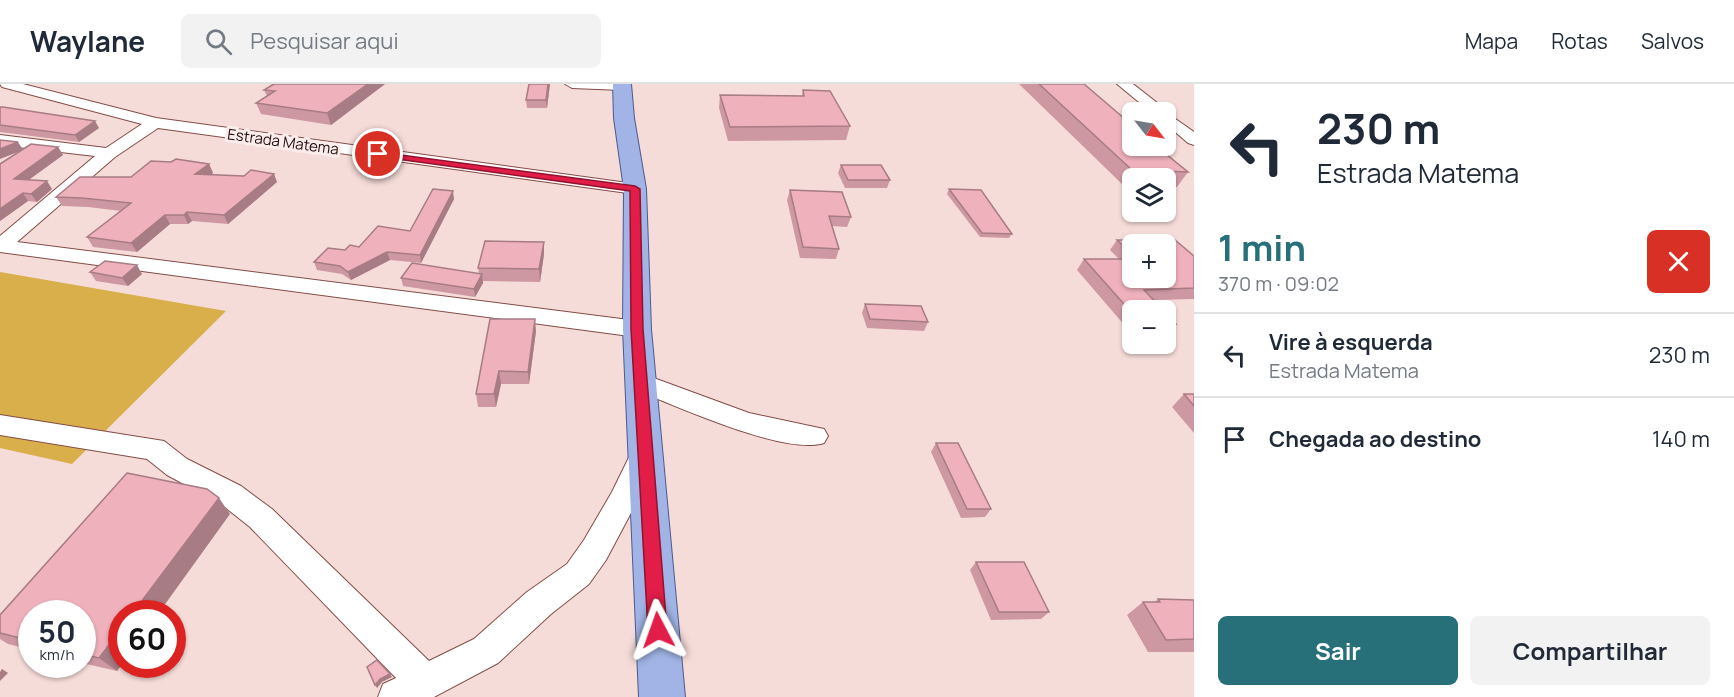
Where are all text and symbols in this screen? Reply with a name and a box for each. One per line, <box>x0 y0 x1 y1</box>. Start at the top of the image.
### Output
search box <box>181 14 601 68</box>
text: Waylane <box>30 22 145 60</box>
icon: search <box>202 25 235 58</box>
text: Pesquisar aqui <box>250 26 399 56</box>
text: Mapa <box>1465 27 1518 55</box>
text: Rotas <box>1551 27 1608 55</box>
text: Salvos <box>1641 27 1704 55</box>
text: 230 m <box>1317 99 1440 157</box>
north arrow <box>1122 102 1176 156</box>
map controls <box>1122 102 1176 354</box>
icon: left <box>1218 108 1296 186</box>
street label: Estrada Matema <box>226 123 340 160</box>
pin <box>352 128 403 179</box>
icon: arrive <box>361 137 394 170</box>
text: Estrada Matema <box>1317 154 1519 191</box>
button: layers <box>1122 168 1176 222</box>
text: 1 min <box>1218 223 1306 272</box>
button: close <box>1647 230 1710 293</box>
button: + <box>1122 234 1176 288</box>
text: 370 m · 09:02 <box>1218 270 1339 297</box>
button: − <box>1122 300 1176 354</box>
text: Vire à esquerda <box>1269 327 1433 357</box>
icon: left <box>1218 339 1251 372</box>
text: 230 m <box>1649 340 1710 370</box>
text: Estrada Matema <box>1269 357 1419 384</box>
icon: arrive <box>1218 423 1251 456</box>
text: Chegada ao destino <box>1269 424 1481 454</box>
text: 140 m <box>1652 424 1710 454</box>
position arrow <box>626 598 690 662</box>
speed limit sign: 60 <box>108 600 186 678</box>
text: 50 <box>38 611 76 652</box>
button: Sair <box>1218 616 1458 685</box>
button: Compartilhar <box>1470 616 1710 685</box>
text: km/h <box>40 644 74 665</box>

